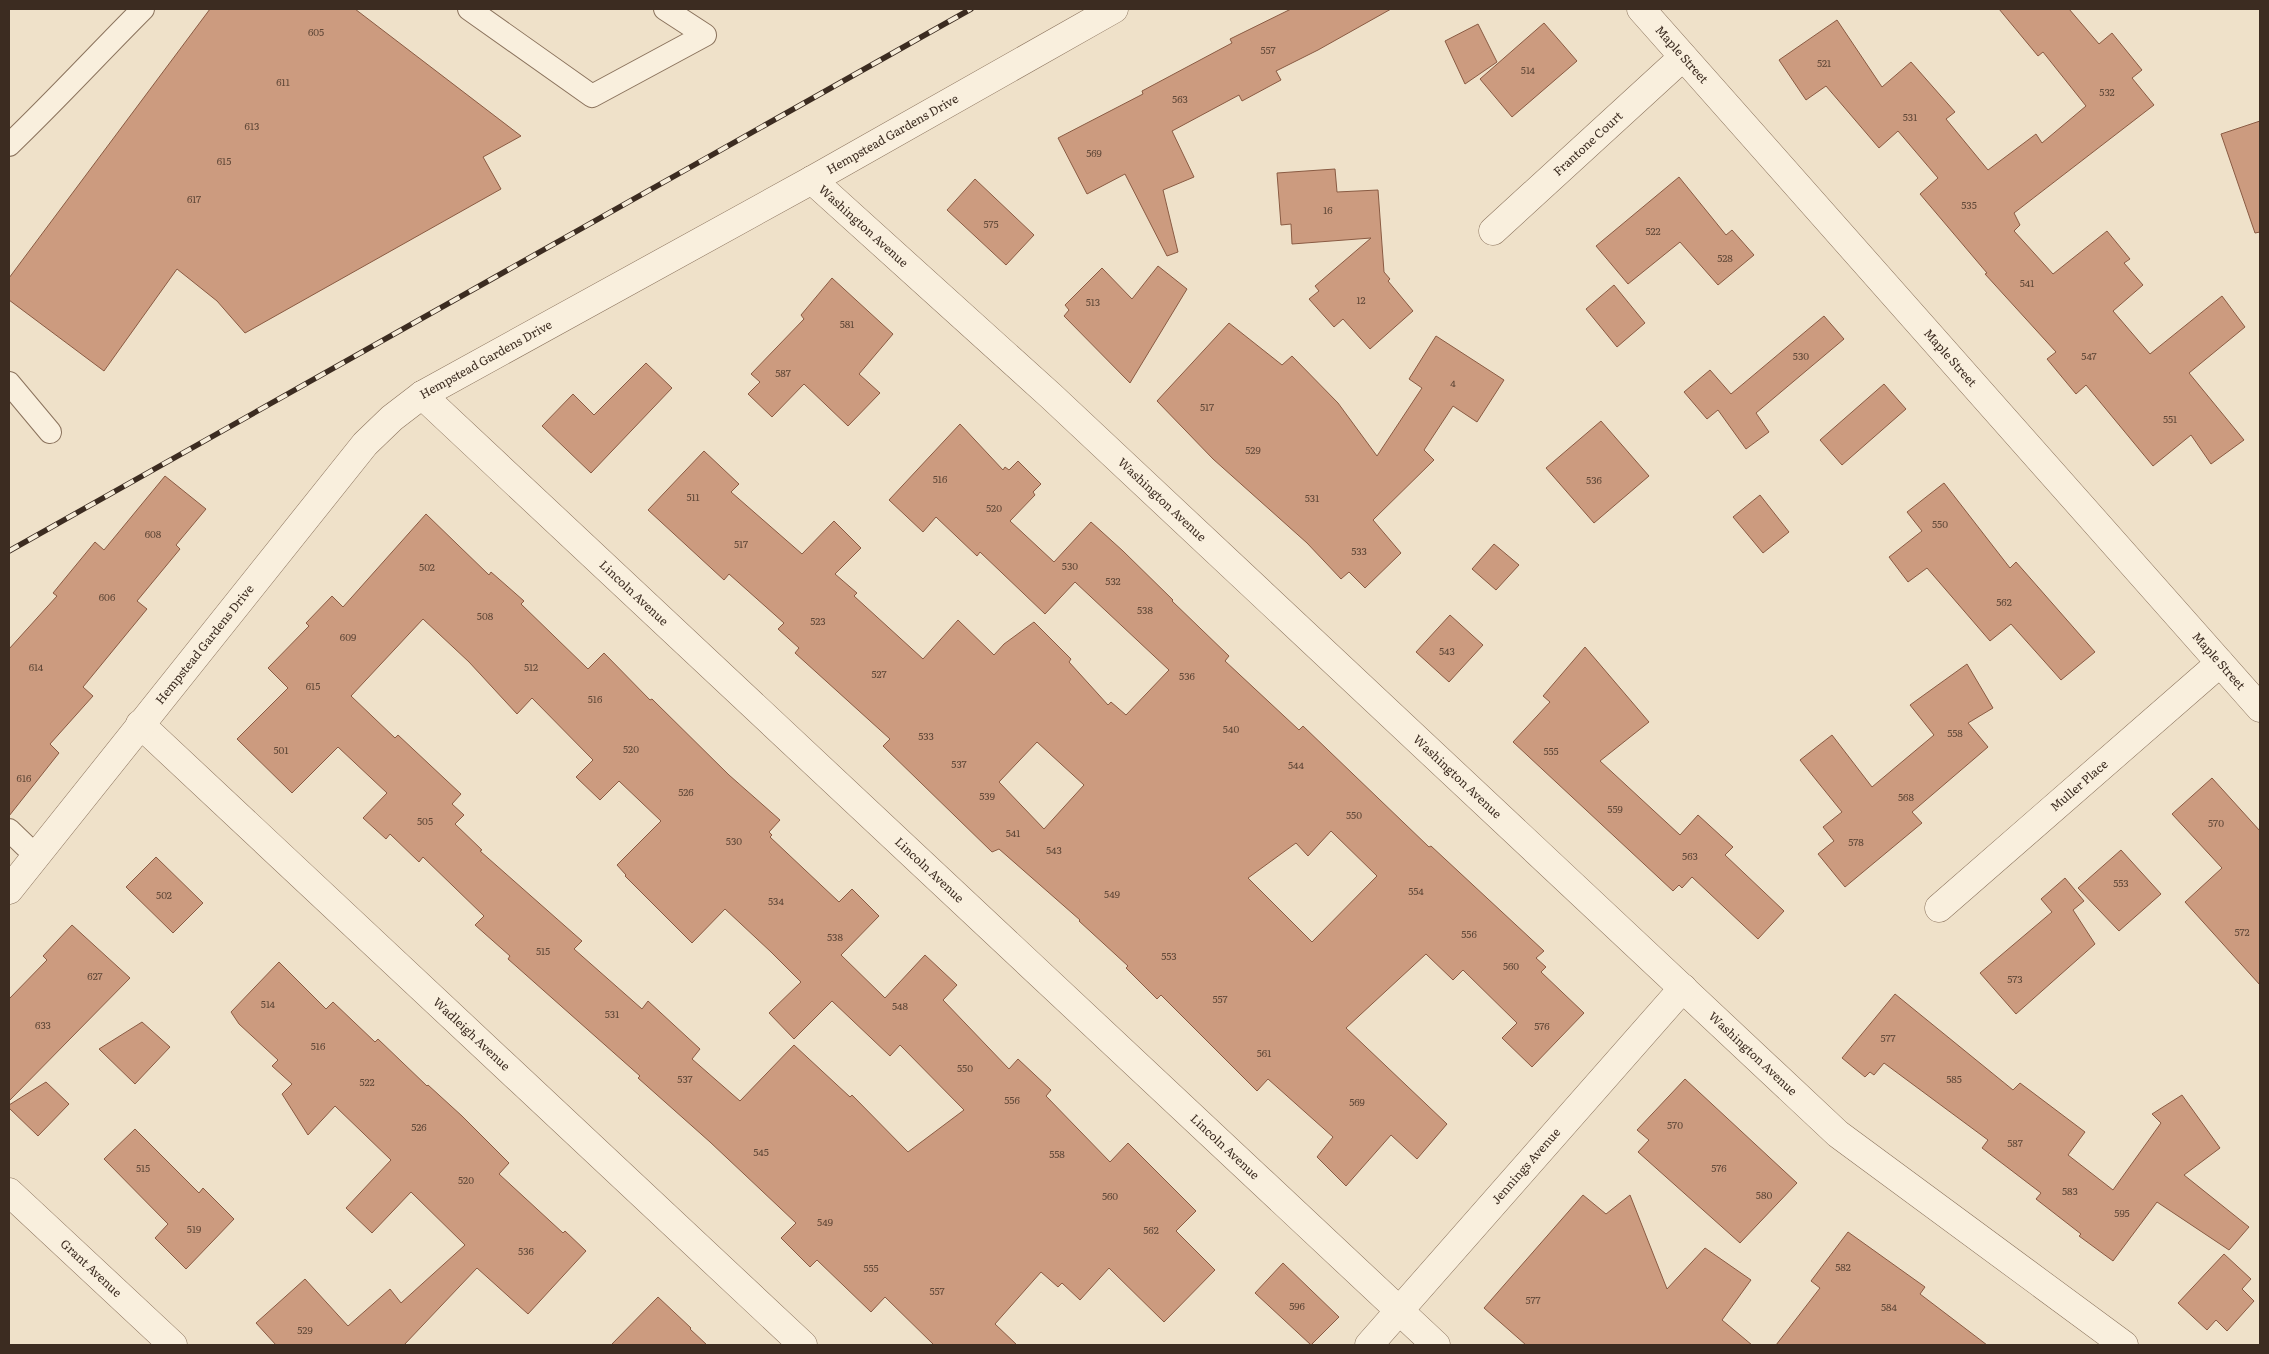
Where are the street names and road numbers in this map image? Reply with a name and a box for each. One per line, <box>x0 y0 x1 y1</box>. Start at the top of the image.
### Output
street label: Maple Street <box>1651 21 1713 87</box>
street label: Hempstead Gardens Drive <box>823 89 961 178</box>
street label: Frantone Court <box>1549 107 1626 180</box>
street label: Washington Avenue <box>815 180 913 271</box>
street label: Hempstead Gardens Drive <box>416 315 555 403</box>
street label: Maple Street <box>1920 324 1981 390</box>
street label: Washington Avenue <box>1114 453 1211 545</box>
street label: Lincoln Avenue <box>596 556 673 629</box>
street label: Hempstead Gardens Drive <box>151 580 258 708</box>
street label: Maple Street <box>2188 627 2250 694</box>
street label: Washington Avenue <box>1410 730 1506 822</box>
street label: Muller Place <box>2046 755 2111 815</box>
street label: Lincoln Avenue <box>891 833 968 906</box>
street label: Wadleigh Avenue <box>429 993 515 1074</box>
street label: Washington Avenue <box>1705 1007 1802 1099</box>
street label: Lincoln Avenue <box>1187 1109 1264 1183</box>
street label: Jennings Avenue <box>1487 1123 1564 1208</box>
street label: Grant Avenue <box>57 1234 126 1301</box>

